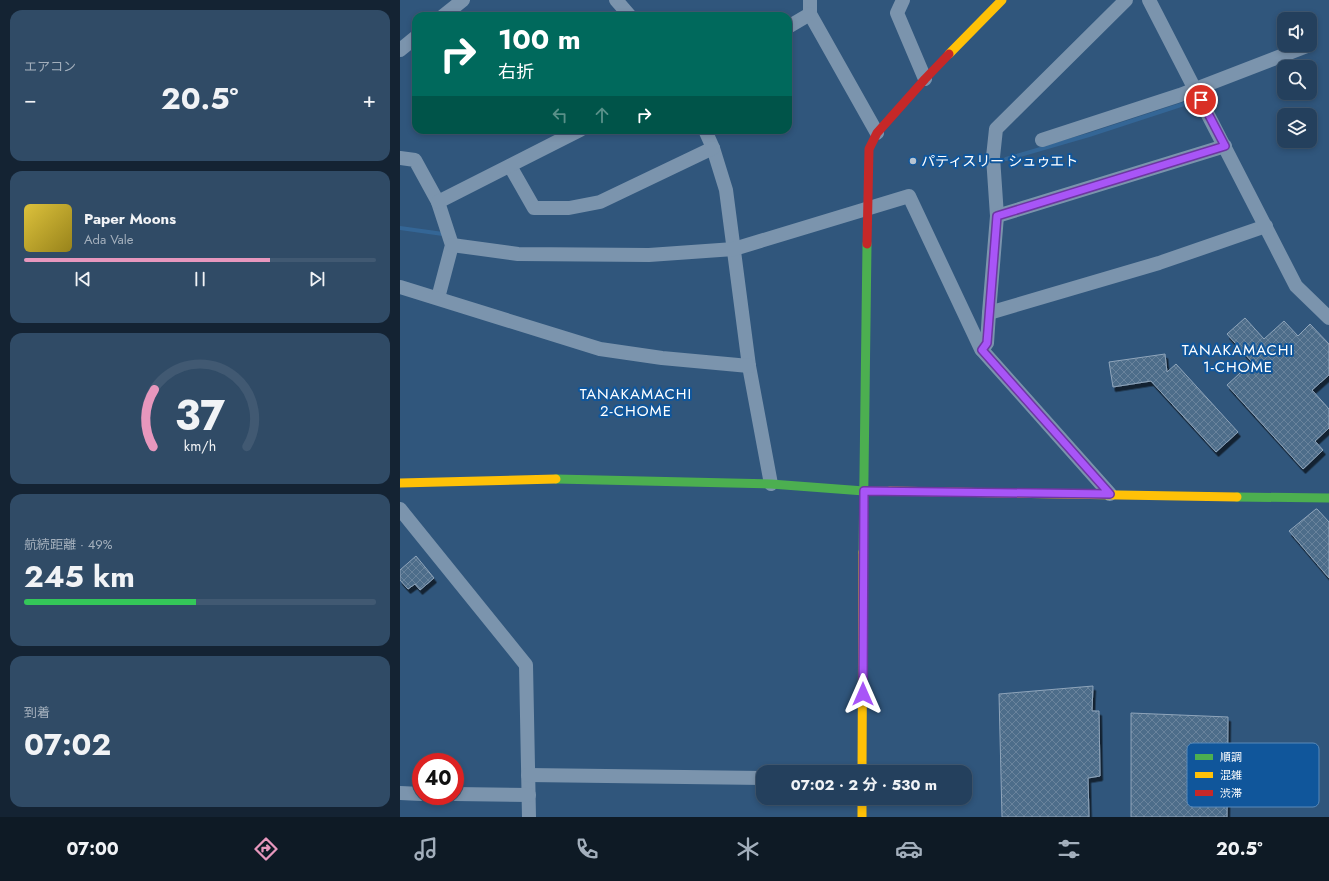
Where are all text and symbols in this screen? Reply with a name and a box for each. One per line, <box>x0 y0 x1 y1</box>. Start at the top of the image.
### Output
map controls <box>1277 12 1317 148</box>
button: sound <box>1277 12 1317 52</box>
text: 100 m <box>498 19 581 60</box>
icon: right <box>432 28 484 80</box>
text: エアコン <box>24 57 76 76</box>
text: 右折 <box>498 59 534 85</box>
button: search <box>1277 60 1317 100</box>
text: 20.5° <box>161 77 238 120</box>
text: − <box>24 83 37 115</box>
text: + <box>362 83 376 115</box>
pin <box>1184 83 1218 117</box>
icon: arrive <box>1190 89 1212 111</box>
icon: left <box>549 104 571 126</box>
icon: ahead <box>591 104 613 126</box>
icon: right <box>633 104 655 126</box>
button: layers <box>1277 108 1317 148</box>
place label: パティスリー シュゥエト <box>921 151 1078 171</box>
marker: パティスリー シュゥエト <box>908 156 918 166</box>
text: Paper Moons <box>84 208 176 230</box>
text: Ada Vale <box>84 230 133 249</box>
icon: previous <box>72 268 94 290</box>
icon: pause <box>189 268 211 290</box>
icon: next <box>306 268 328 290</box>
district label: TANAKAMACHI 1-CHOME <box>1182 339 1294 378</box>
district label: TANAKAMACHI 2-CHOME <box>580 383 692 422</box>
text: 37 <box>175 384 225 445</box>
text: km/h <box>184 435 216 455</box>
text: 航続距離 · 49% <box>24 535 113 554</box>
text: 245 km <box>24 555 135 598</box>
position arrow <box>842 673 884 715</box>
text: 到着 <box>24 703 50 722</box>
text: 07:02 <box>24 723 111 766</box>
legend <box>1187 743 1319 807</box>
text: 順調 <box>1220 749 1242 765</box>
speed limit sign: 40 <box>412 753 464 805</box>
text: 混雑 <box>1220 767 1242 783</box>
text: 07:02 · 2 分 · 530 m <box>791 774 937 796</box>
text: 渋滞 <box>1220 785 1242 801</box>
icon: directions <box>252 835 280 863</box>
icon: music <box>412 835 440 863</box>
icon: phone <box>573 835 601 863</box>
icon: climate <box>734 835 762 863</box>
icon: car <box>895 835 923 863</box>
icon: filters <box>1055 835 1083 863</box>
text: 07:00 <box>66 836 119 862</box>
text: 20.5° <box>1216 836 1263 862</box>

